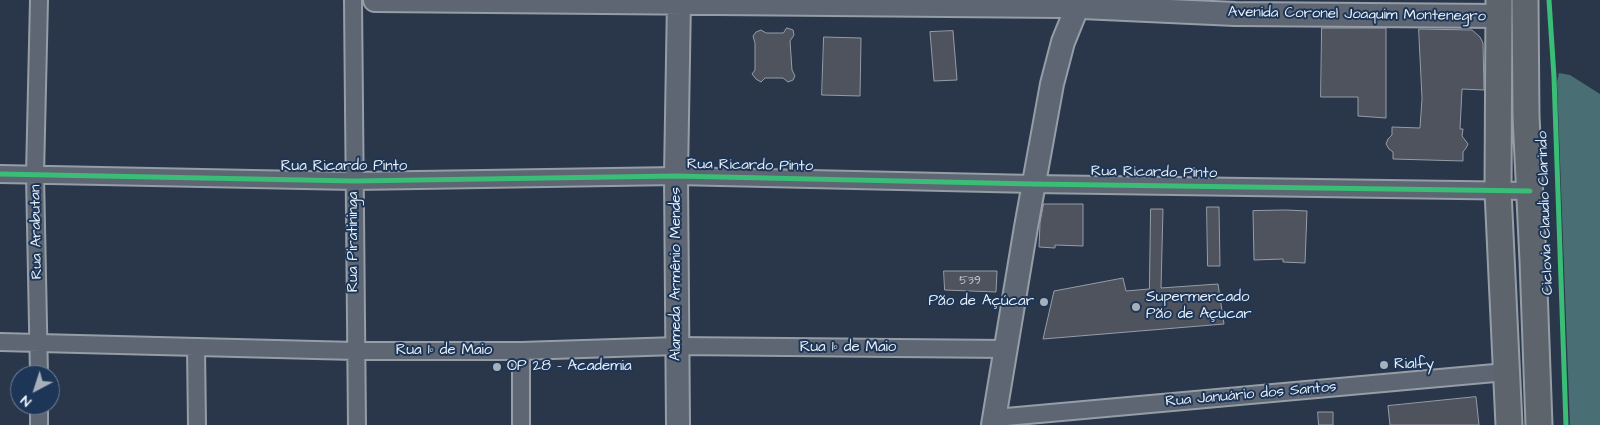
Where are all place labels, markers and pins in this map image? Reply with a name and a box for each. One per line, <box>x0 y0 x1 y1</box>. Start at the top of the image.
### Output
place label: Supermercado Pão de Açucar <box>1146 289 1252 324</box>
place label: Pão de Açúcar <box>928 293 1034 311</box>
marker: Pão de Açúcar <box>1038 296 1050 308</box>
marker: Supermercado Pão de Açucar <box>1130 301 1142 313</box>
place label: Rialfy <box>1394 356 1434 374</box>
place label: OP 28 - Academia <box>507 358 632 376</box>
marker: Rialfy <box>1378 359 1390 371</box>
marker: OP 28 - Academia <box>491 361 503 373</box>

